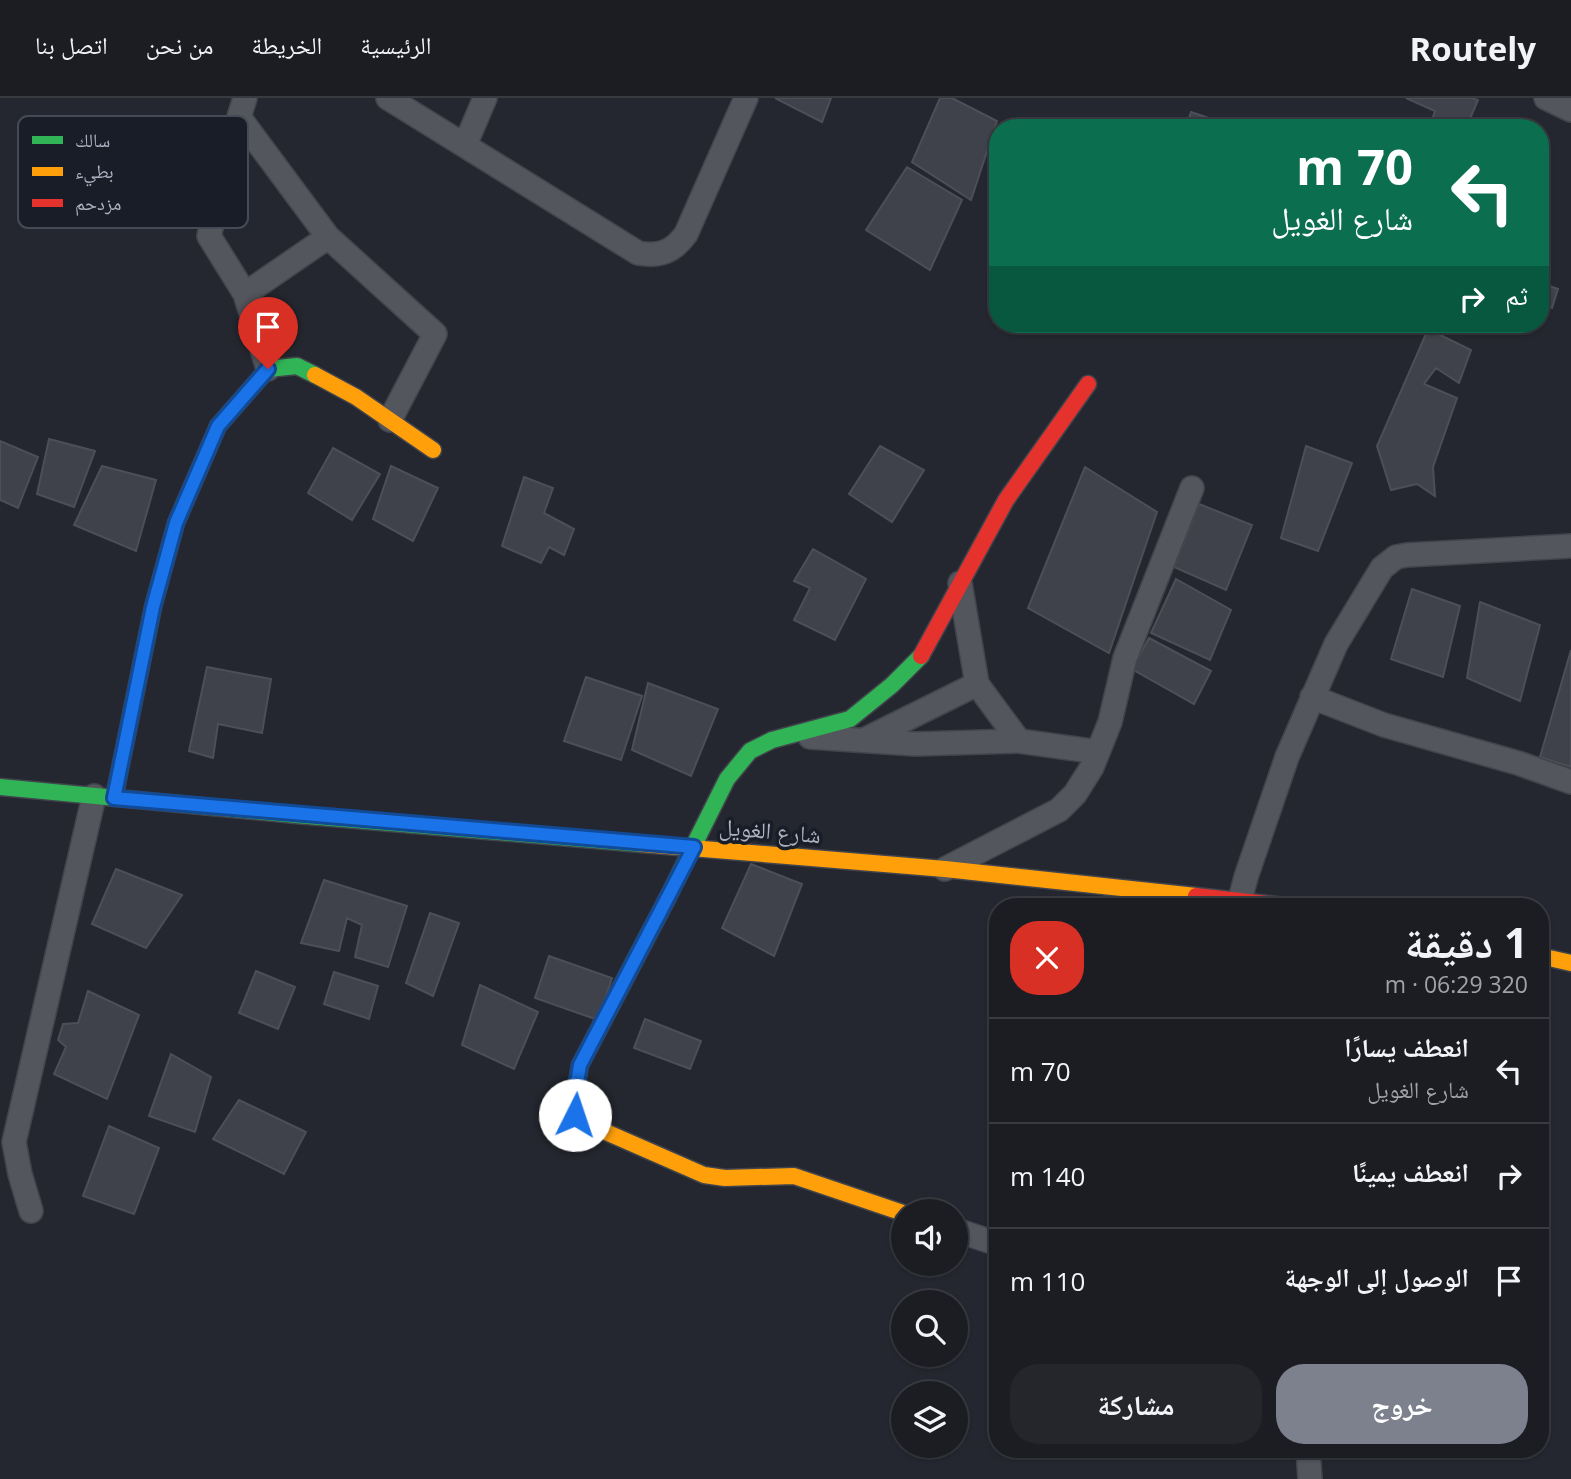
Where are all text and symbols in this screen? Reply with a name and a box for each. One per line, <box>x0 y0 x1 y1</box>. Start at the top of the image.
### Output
text: Routely <box>1409 26 1536 71</box>
text: اتصل بنا <box>35 28 108 61</box>
text: من نحن <box>146 28 214 61</box>
text: الخريطة <box>252 28 322 61</box>
text: الرئيسية <box>360 28 431 61</box>
legend <box>18 116 248 228</box>
text: سالك <box>75 127 110 153</box>
text: 70 m <box>1296 133 1413 199</box>
icon: left <box>1437 147 1528 238</box>
text: بطيء <box>75 158 114 187</box>
text: مزدحم <box>75 190 121 216</box>
text: شارع الغويل <box>1271 196 1413 239</box>
text: ثم <box>1505 277 1528 313</box>
icon: right <box>1453 280 1491 318</box>
pin <box>238 297 298 369</box>
icon: arrive <box>249 308 287 346</box>
street label: شارع الغويل <box>718 810 822 850</box>
text: 1 دقيقة <box>1405 913 1528 970</box>
button: close <box>1010 921 1084 995</box>
text: 320 m · 06:29 <box>1385 968 1528 1000</box>
text: انعطف يسارًا <box>1344 1029 1469 1065</box>
icon: left <box>1490 1052 1528 1090</box>
text: 70 m <box>1010 1053 1071 1089</box>
text: شارع الغويل <box>1367 1073 1469 1105</box>
position arrow <box>538 1078 612 1152</box>
text: انعطف يمينًا <box>1352 1154 1469 1190</box>
icon: right <box>1490 1157 1528 1195</box>
text: 140 m <box>1010 1158 1085 1194</box>
map controls <box>891 1199 968 1458</box>
button: sound <box>891 1199 968 1276</box>
text: الوصول إلى الوجهة <box>1285 1259 1469 1295</box>
icon: arrive <box>1490 1262 1528 1300</box>
text: 110 m <box>1010 1263 1085 1299</box>
button: search <box>891 1290 968 1367</box>
button: مشاركة <box>1010 1364 1262 1444</box>
button: خروج <box>1276 1364 1528 1444</box>
button: layers <box>891 1381 968 1458</box>

